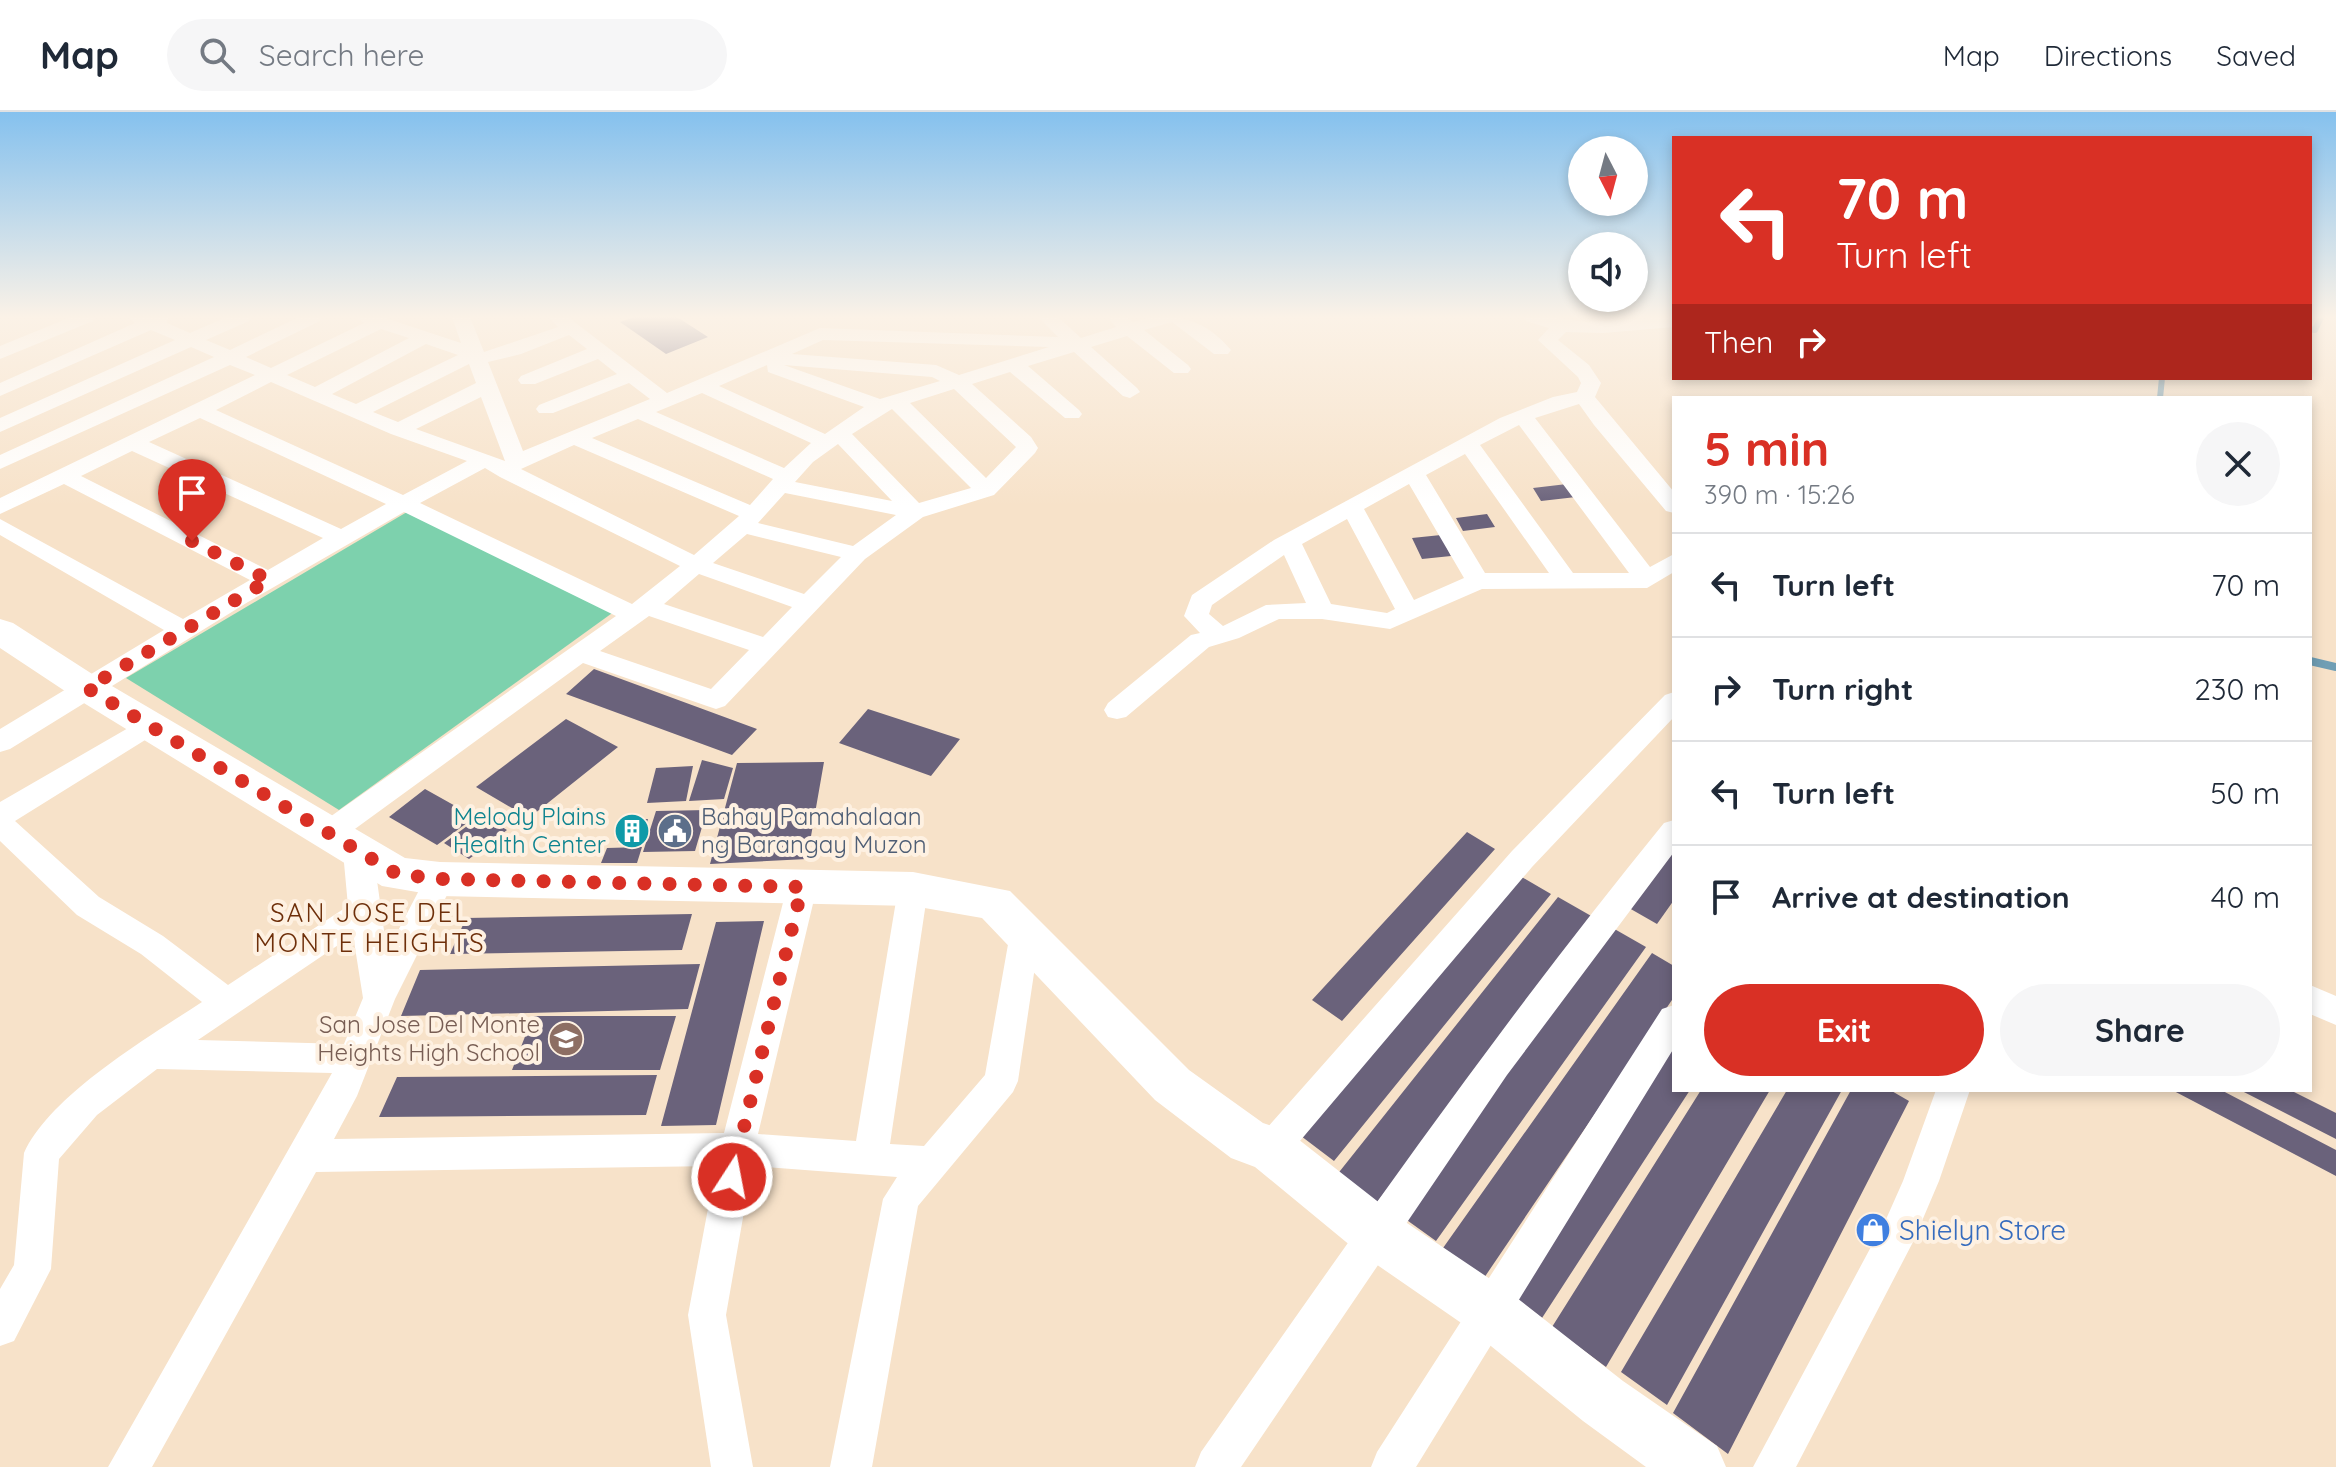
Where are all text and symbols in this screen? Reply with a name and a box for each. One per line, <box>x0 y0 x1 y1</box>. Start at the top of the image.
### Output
search box <box>167 19 727 91</box>
text: Map <box>40 31 119 79</box>
icon: search <box>195 33 239 77</box>
text: Search here <box>259 36 424 74</box>
text: Map <box>1943 38 2000 73</box>
text: Directions <box>2044 38 2172 73</box>
text: Saved <box>2216 38 2296 73</box>
north arrow <box>1568 136 1648 216</box>
map controls <box>1568 136 1648 312</box>
text: 70 m <box>1836 163 1968 233</box>
icon: left <box>1704 168 1808 272</box>
button: sound <box>1568 232 1648 312</box>
text: Turn left <box>1836 232 1972 277</box>
icon: right <box>1789 320 1833 364</box>
text: Then <box>1704 323 1773 361</box>
text: 5 min <box>1704 418 1829 478</box>
button: close <box>2196 422 2280 506</box>
pin <box>158 459 226 541</box>
icon: arrive <box>170 471 214 515</box>
text: 390 m · 15:26 <box>1704 478 1855 511</box>
icon: left <box>1704 563 1748 607</box>
text: Turn left <box>1772 566 1895 604</box>
text: 70 m <box>2211 566 2280 604</box>
icon: right <box>1704 667 1748 711</box>
text: Turn right <box>1772 670 1913 708</box>
text: 230 m <box>2194 670 2280 708</box>
icon: left <box>1704 771 1748 815</box>
text: Turn left <box>1772 774 1895 812</box>
text: 50 m <box>2210 774 2280 812</box>
place label: Melody Plains Health Center <box>453 801 606 859</box>
place label: Bahay Pamahalaan ng Barangay Muzon <box>701 801 927 859</box>
building icon: Melody Plains Health Center <box>613 812 651 850</box>
public building icon: Bahay Pamahalaan ng Barangay Muzon <box>656 812 694 850</box>
icon: arrive <box>1704 875 1748 919</box>
text: Arrive at destination <box>1772 878 2070 916</box>
text: 40 m <box>2211 878 2280 916</box>
district label: SAN JOSE DEL MONTE HEIGHTS <box>254 896 486 959</box>
button: Exit <box>1704 984 1984 1076</box>
button: Share <box>2000 984 2280 1076</box>
place label: San Jose Del Monte Heights High School <box>317 1009 540 1067</box>
school or university icon: San Jose Del Monte Heights High School <box>547 1020 585 1058</box>
position arrow <box>690 1135 774 1219</box>
shop icon: Shielyn Store <box>1854 1211 1892 1249</box>
place label: Shielyn Store <box>1899 1212 2066 1247</box>

